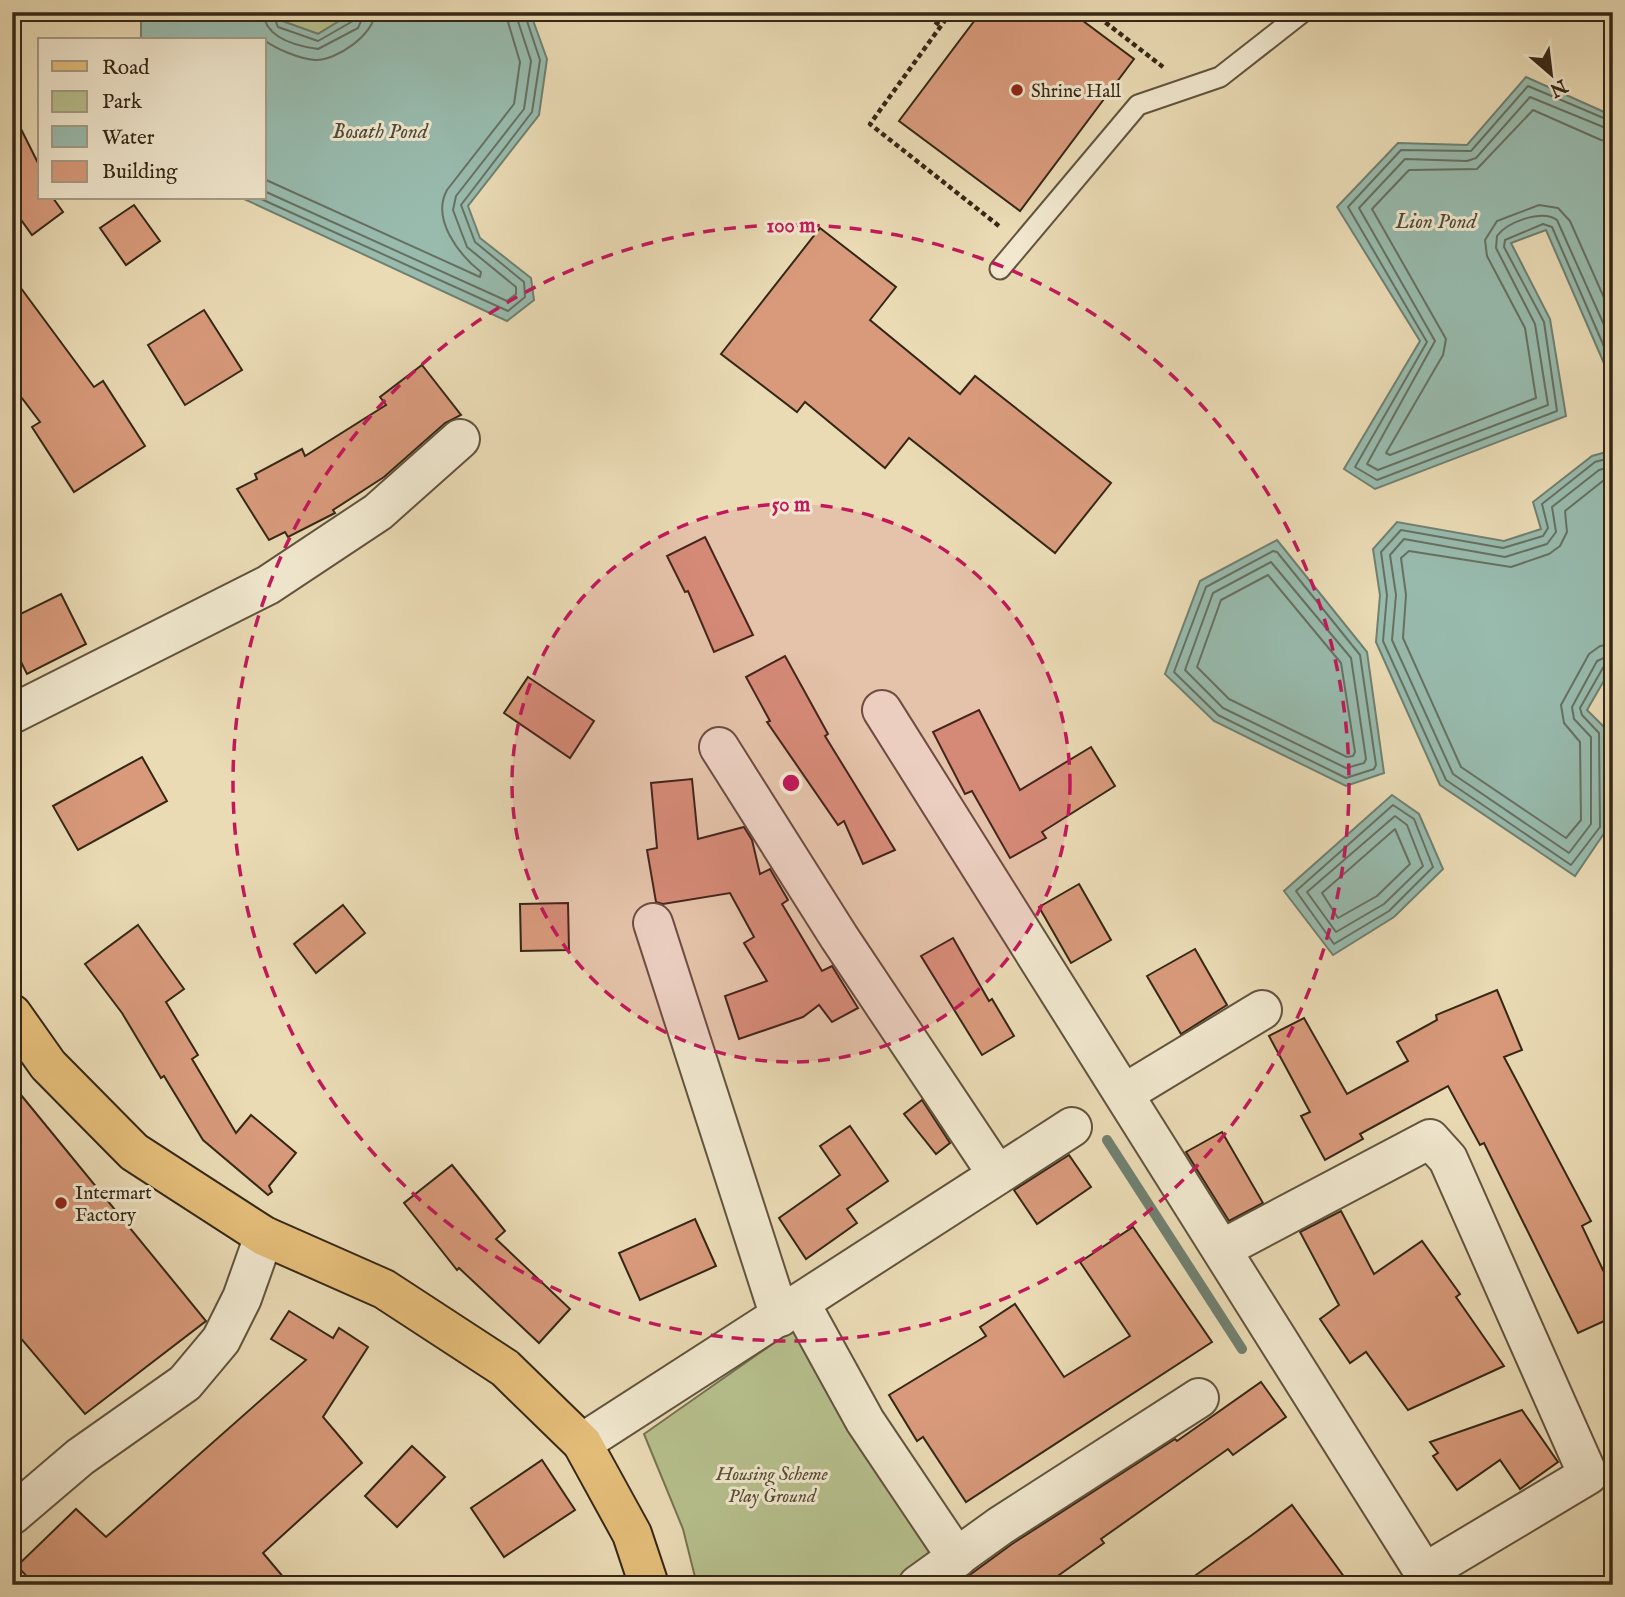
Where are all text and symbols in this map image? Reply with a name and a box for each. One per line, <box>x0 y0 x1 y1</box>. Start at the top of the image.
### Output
legend <box>38 38 266 200</box>
north arrow <box>1516 38 1586 108</box>
text: Road <box>102 55 150 82</box>
text: N <box>1545 72 1572 102</box>
place label: Shrine Hall <box>1031 80 1122 104</box>
marker: Shrine Hall <box>1009 82 1025 98</box>
text: Park <box>102 89 143 116</box>
water label: Bosath Pond <box>332 119 430 146</box>
text: Water <box>102 125 155 152</box>
text: Building <box>102 159 178 186</box>
water label: Lion Pond <box>1395 209 1479 236</box>
text: 100 m <box>766 213 816 240</box>
text: 50 m <box>772 492 811 519</box>
centre of rings <box>779 771 803 795</box>
place label: Intermart Factory <box>75 1182 152 1228</box>
marker: Intermart Factory <box>53 1195 69 1211</box>
park label: Housing Scheme Play Ground <box>715 1463 829 1509</box>

